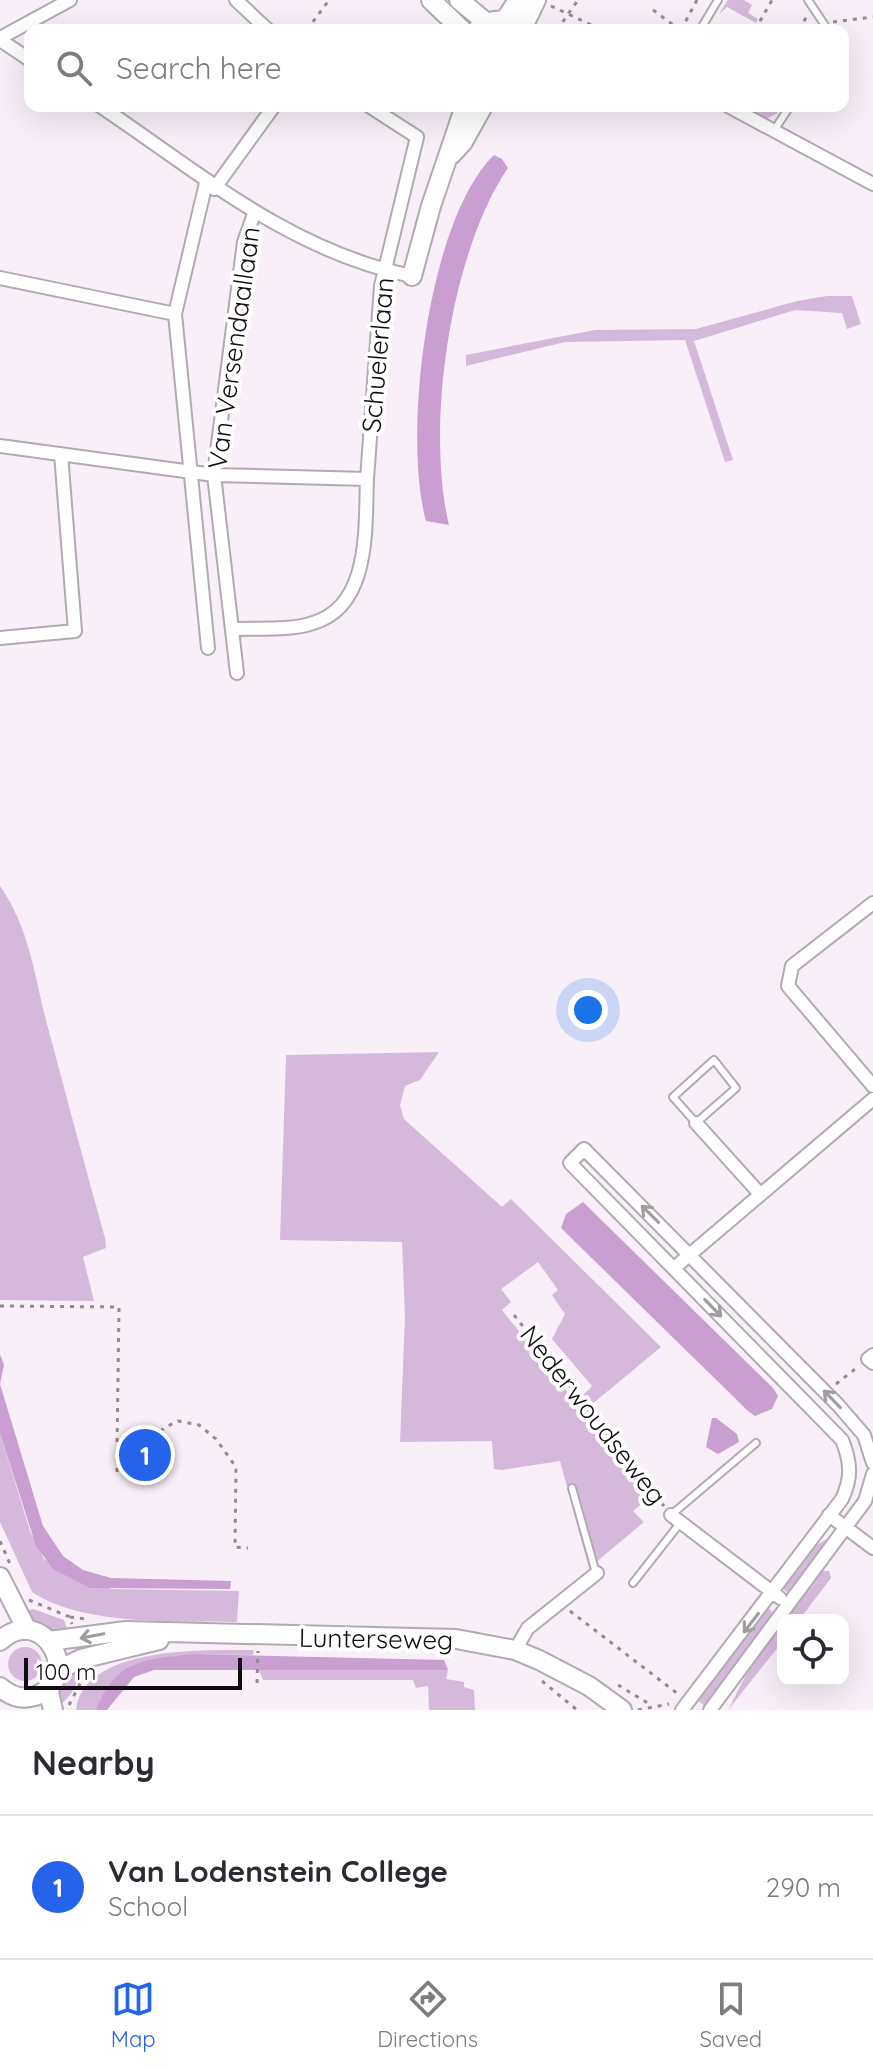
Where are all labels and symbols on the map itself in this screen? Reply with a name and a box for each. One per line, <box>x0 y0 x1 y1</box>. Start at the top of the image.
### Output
street label: Van Versendaallaan <box>200 225 267 471</box>
street label: Schuelerlaan <box>354 276 401 434</box>
your location <box>568 990 608 1030</box>
one-way arrow <box>640 1204 659 1224</box>
one-way arrow <box>703 1298 722 1317</box>
street label: Nederwoudseweg <box>513 1318 674 1511</box>
one-way arrow <box>823 1389 842 1409</box>
pin: 1 <box>119 1425 171 1485</box>
one-way arrow <box>742 1612 759 1633</box>
street label: Lunterseweg <box>299 1621 453 1656</box>
one-way arrow <box>80 1629 105 1644</box>
scale bar <box>24 1654 242 1690</box>

